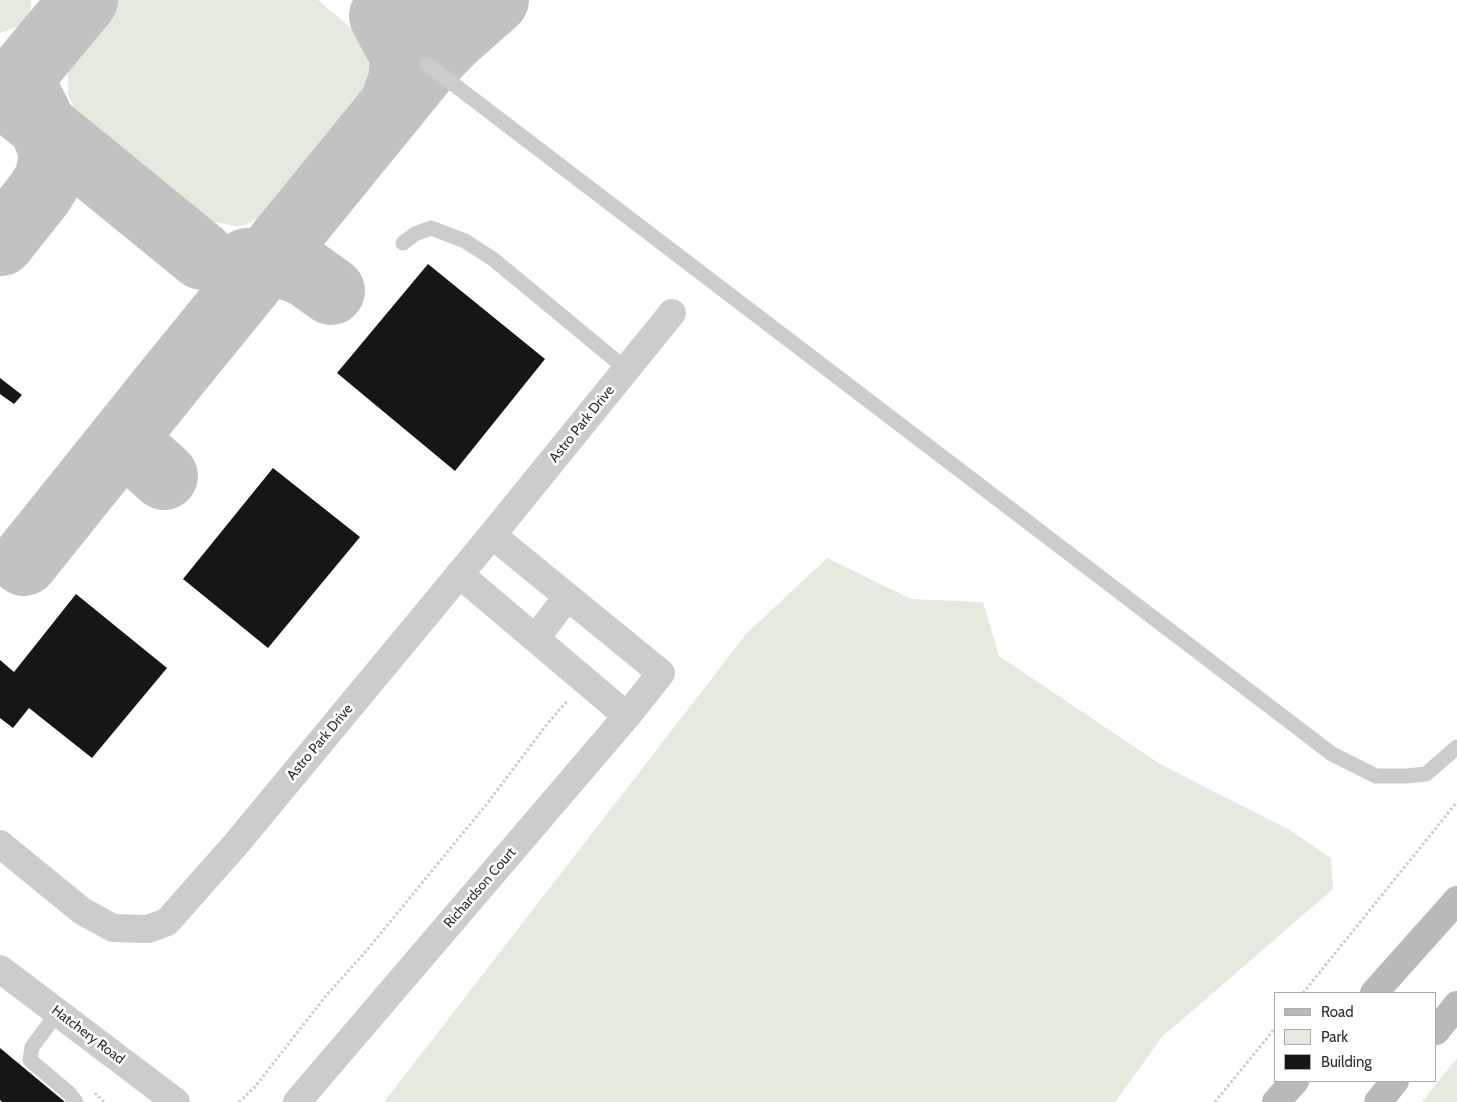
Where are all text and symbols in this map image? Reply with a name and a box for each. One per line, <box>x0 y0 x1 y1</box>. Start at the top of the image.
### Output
street label: Astro Park Drive <box>546 382 618 466</box>
street label: Astro Park Drive <box>283 701 357 783</box>
street label: Richardson Court <box>441 844 519 932</box>
legend <box>1274 992 1437 1082</box>
street label: Hatchery Road <box>48 1002 128 1068</box>
text: Road <box>1321 1003 1354 1021</box>
text: Park <box>1321 1028 1348 1046</box>
text: Building <box>1321 1053 1372 1071</box>

